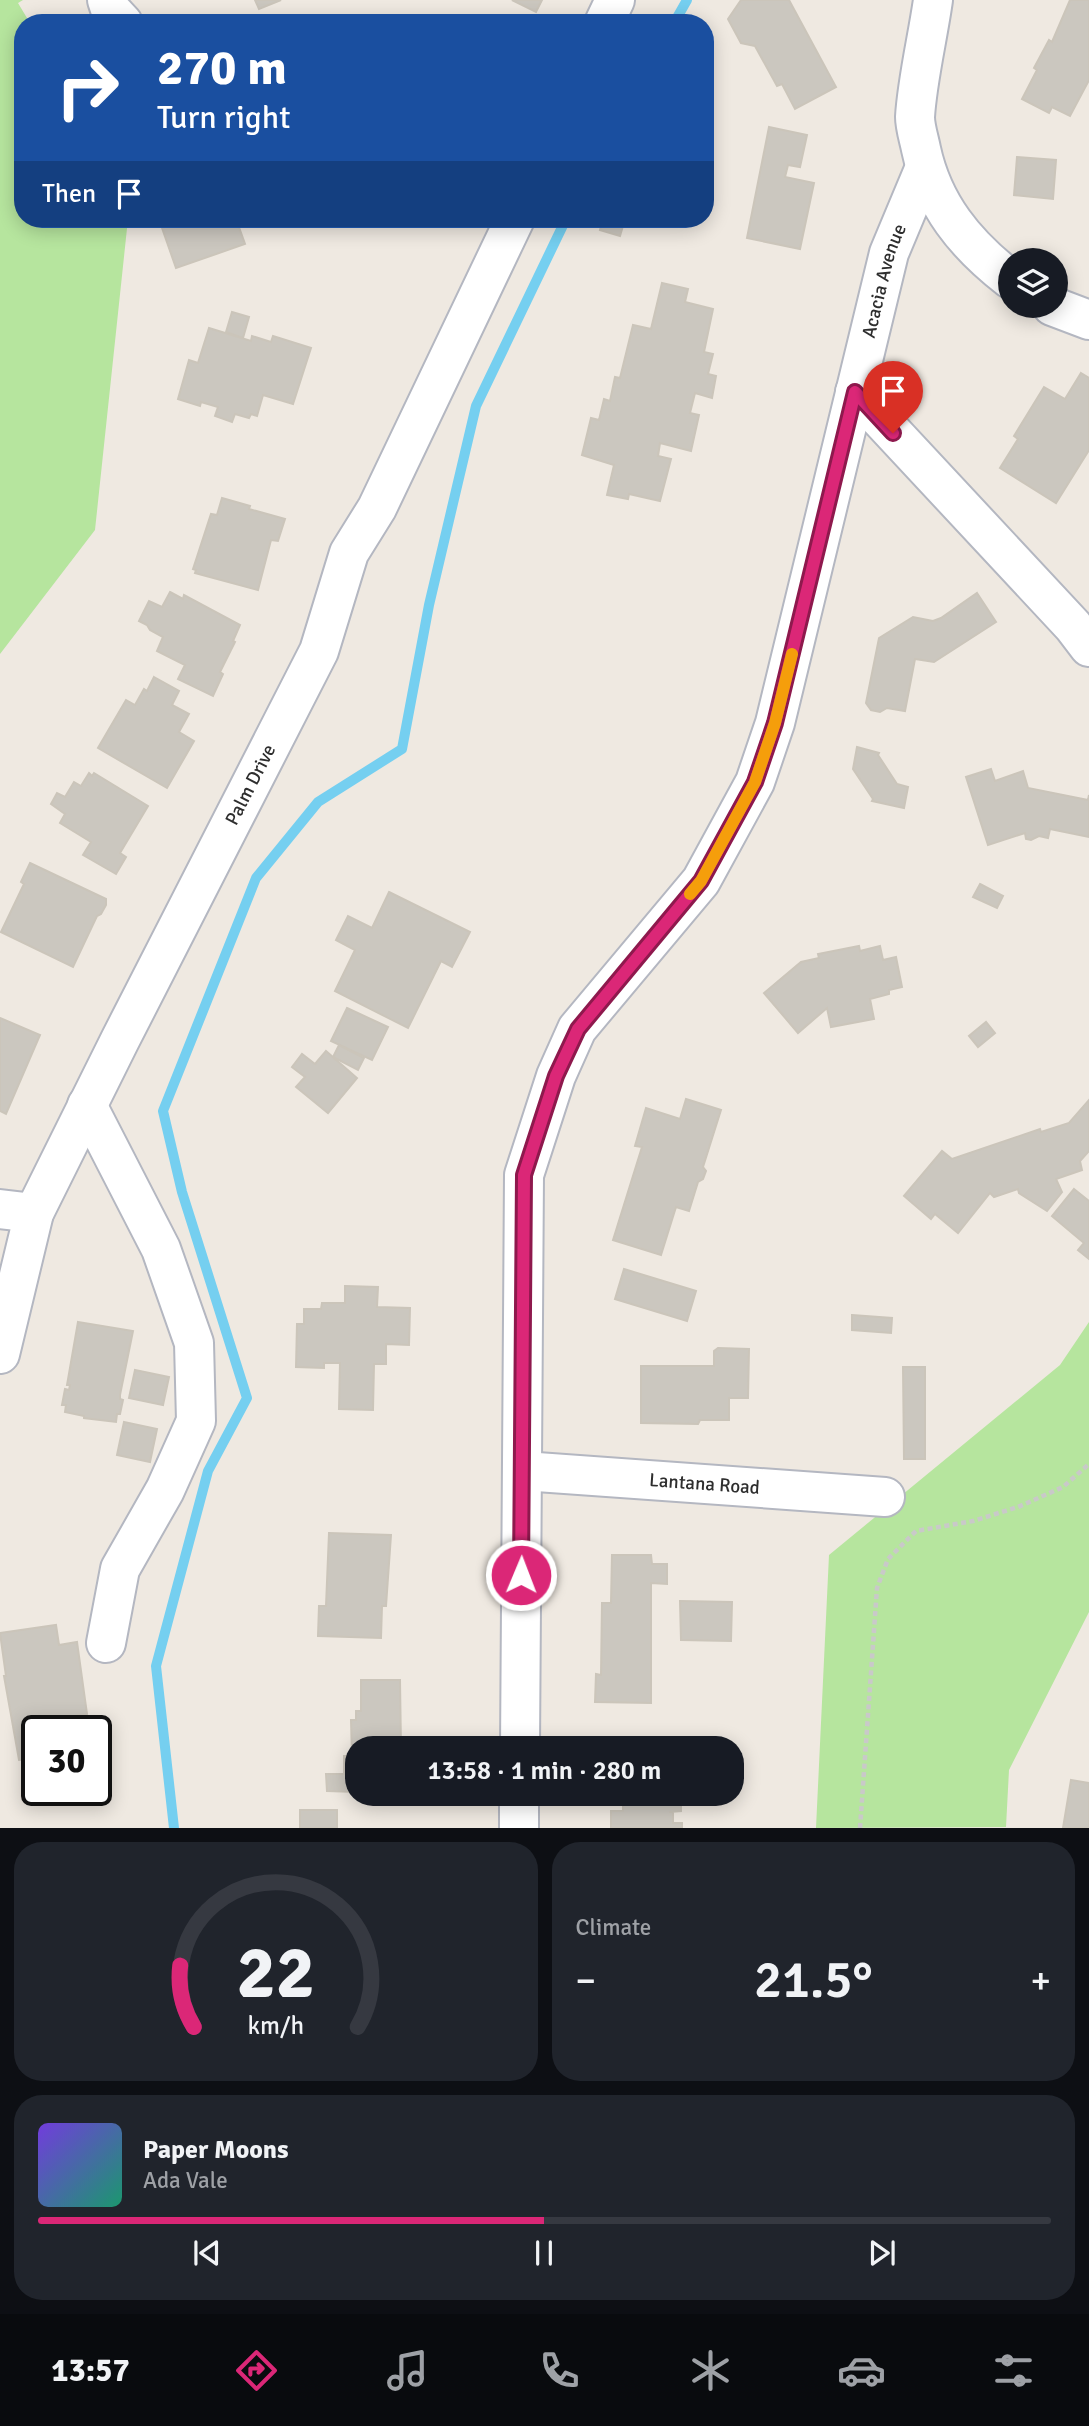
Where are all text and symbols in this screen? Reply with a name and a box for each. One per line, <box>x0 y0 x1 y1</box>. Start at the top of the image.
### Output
text: 270 m <box>157 38 287 98</box>
icon: right <box>42 42 133 133</box>
text: Turn right <box>157 98 290 137</box>
icon: arrive <box>110 175 148 213</box>
text: Then <box>42 178 96 210</box>
street label: Acacia Avenue <box>857 220 912 340</box>
map controls <box>998 248 1068 318</box>
button: layers <box>998 248 1068 318</box>
pin <box>863 361 923 433</box>
icon: arrive <box>874 372 912 410</box>
street label: Palm Drive <box>220 740 281 829</box>
street label: Lantana Road <box>648 1468 761 1500</box>
position arrow <box>484 1538 558 1612</box>
speed limit sign: 30 <box>21 1715 112 1806</box>
text: 13:58 · 1 min · 280 m <box>428 1755 661 1787</box>
text: Climate <box>576 1913 651 1942</box>
text: 22 <box>236 1930 315 2019</box>
text: 21.5° <box>754 1948 873 2012</box>
text: − <box>576 1957 596 2004</box>
text: + <box>1030 1957 1051 2004</box>
text: km/h <box>247 2010 304 2041</box>
text: Paper Moons <box>143 2134 289 2166</box>
text: Ada Vale <box>143 2166 228 2195</box>
icon: previous <box>188 2234 226 2272</box>
icon: pause <box>525 2234 563 2272</box>
icon: next <box>863 2234 901 2272</box>
icon: directions <box>232 2346 281 2395</box>
icon: music <box>383 2346 432 2395</box>
icon: phone <box>535 2346 584 2395</box>
icon: climate <box>686 2346 735 2395</box>
icon: car <box>837 2346 886 2395</box>
icon: filters <box>989 2346 1038 2395</box>
text: 13:57 <box>51 2351 130 2390</box>

